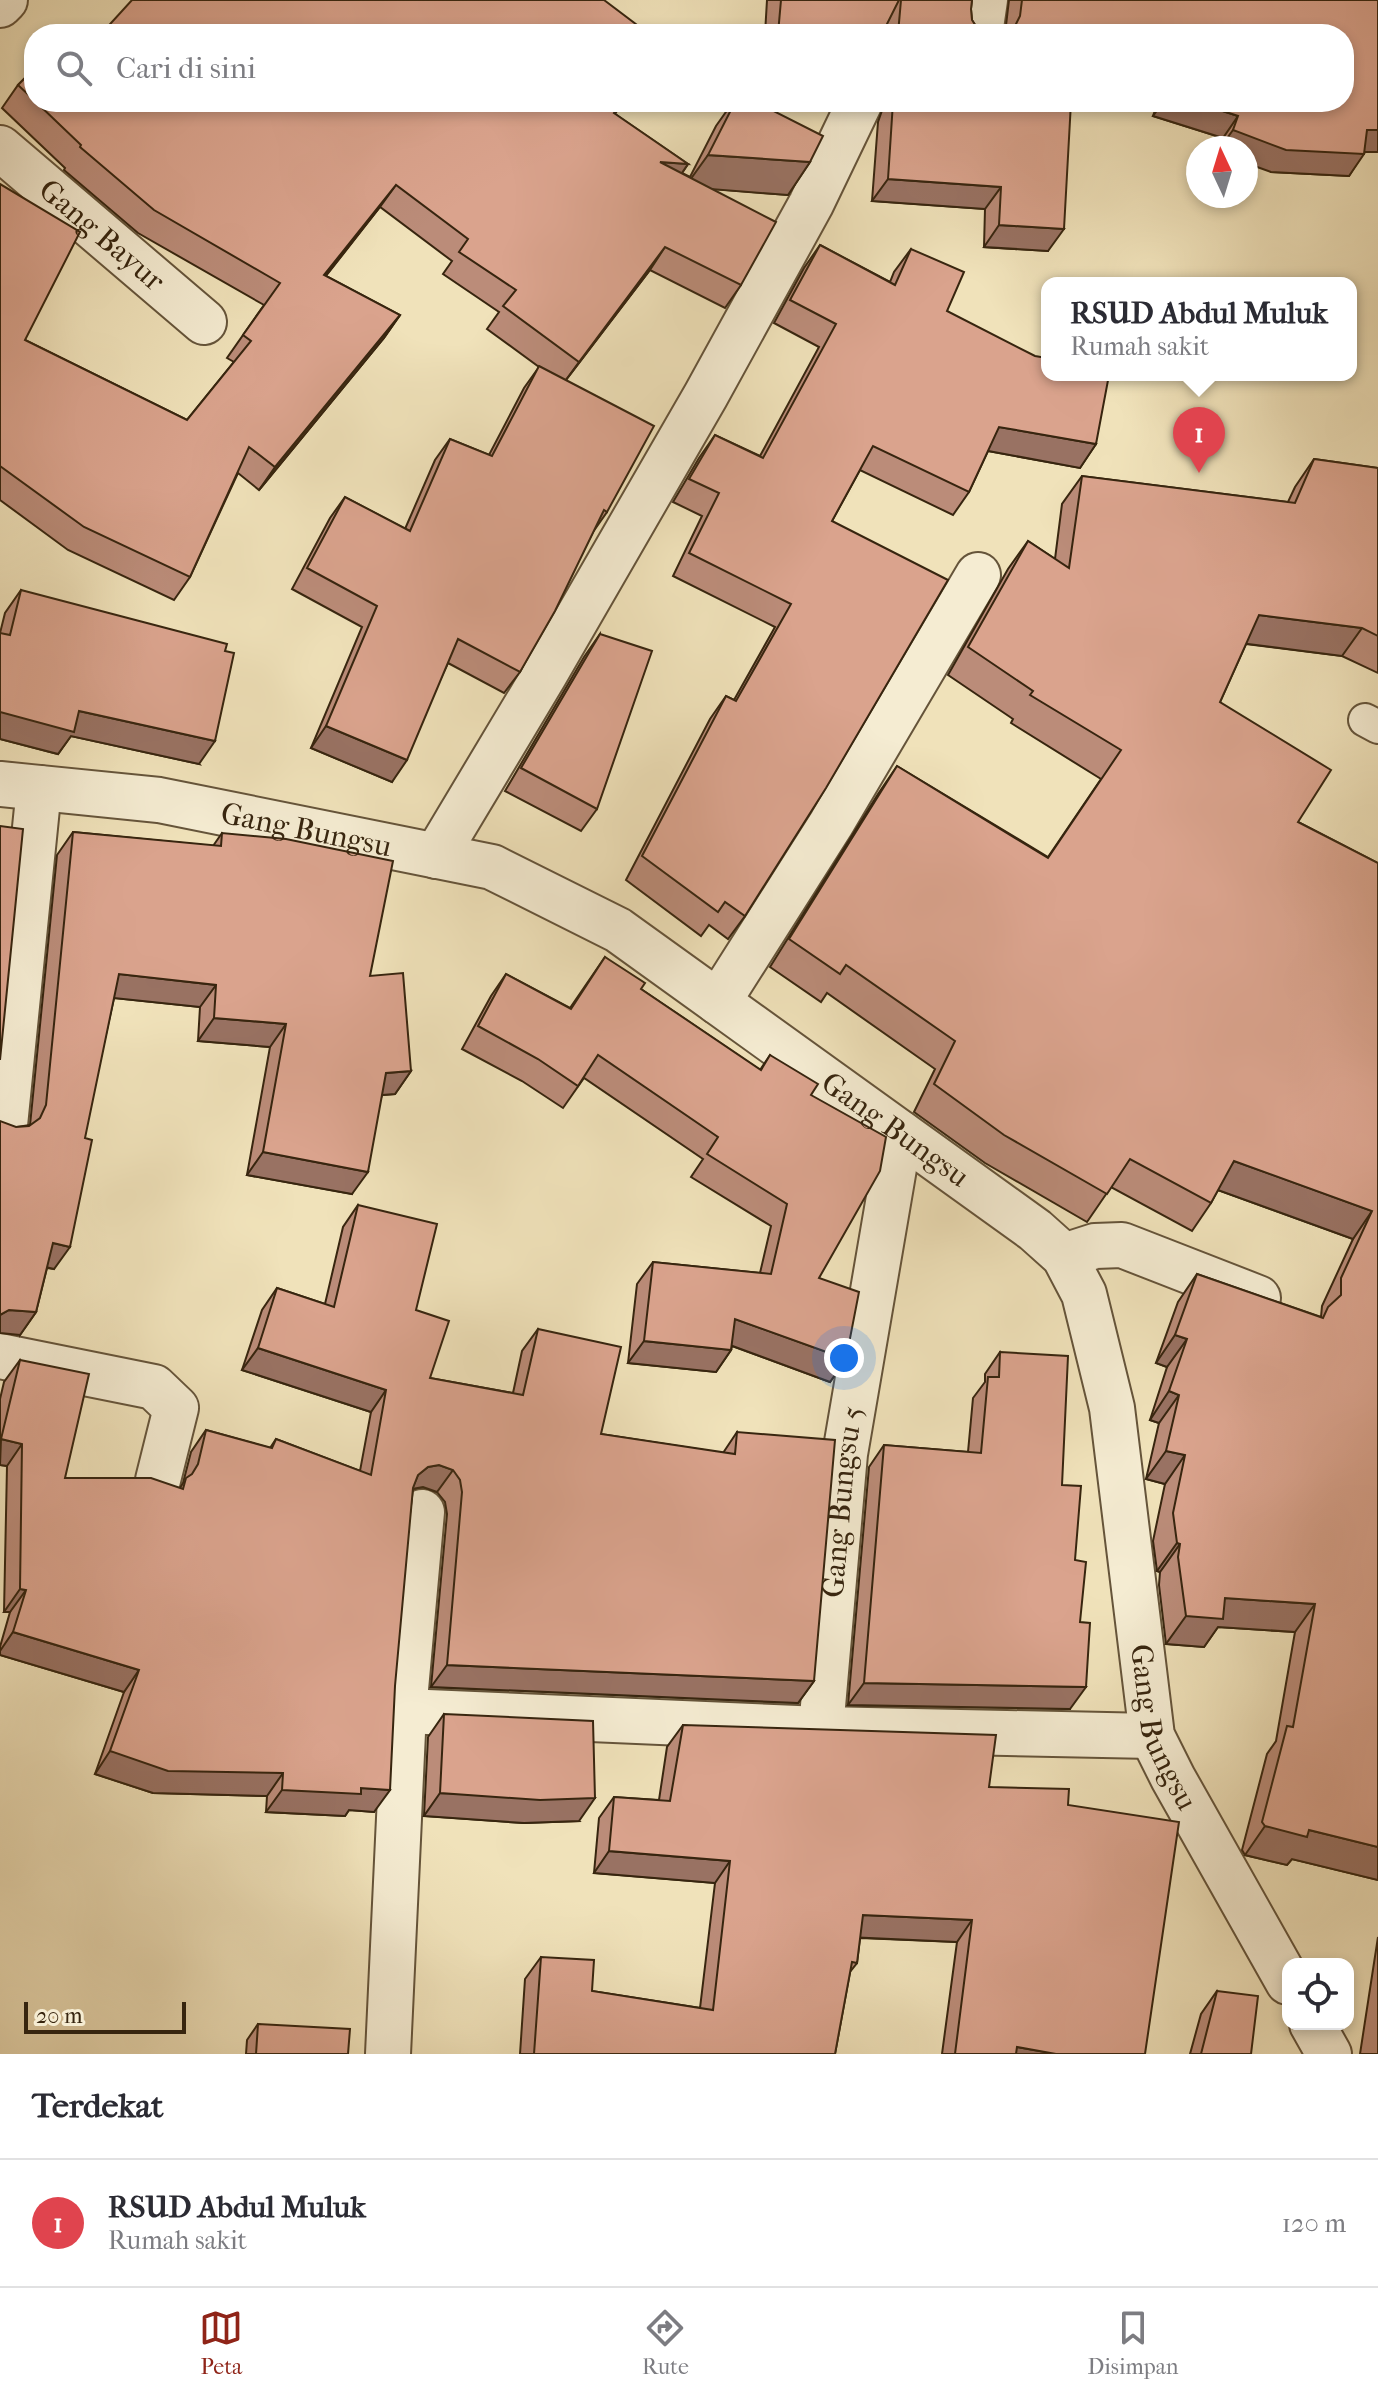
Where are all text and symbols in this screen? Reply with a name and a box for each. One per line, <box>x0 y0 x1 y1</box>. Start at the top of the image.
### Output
search box <box>24 24 1354 112</box>
icon: search <box>52 46 96 90</box>
text: Cari di sini <box>116 51 256 86</box>
north arrow <box>1186 136 1258 208</box>
street label: Gang Bayur <box>32 172 172 298</box>
popup <box>1041 277 1357 381</box>
text: RSUD Abdul Muluk <box>1070 296 1328 331</box>
text: Rumah sakit <box>1070 331 1209 362</box>
pin: 1 <box>1173 407 1225 473</box>
street label: Gang Bungsu <box>218 795 395 864</box>
street label: Gang Bungsu <box>815 1065 976 1194</box>
your location <box>824 1338 864 1378</box>
street label: Gang Bungsu 5 <box>815 1404 870 1599</box>
street label: Gang Bungsu <box>1123 1642 1205 1816</box>
map controls <box>1282 1958 1354 2030</box>
button: locate <box>1282 1958 1354 2030</box>
scale bar <box>24 1998 186 2034</box>
text: 20 m <box>36 2003 82 2029</box>
text: Terdekat <box>32 2086 163 2126</box>
text: RSUD Abdul Muluk <box>108 2190 366 2225</box>
text: 1 <box>53 2208 63 2239</box>
text: 120 m <box>1282 2208 1346 2239</box>
text: Rumah sakit <box>108 2225 247 2256</box>
tab: Peta <box>199 2306 243 2380</box>
tab: Rute <box>642 2306 689 2380</box>
tab: Disimpan <box>1088 2306 1179 2380</box>

